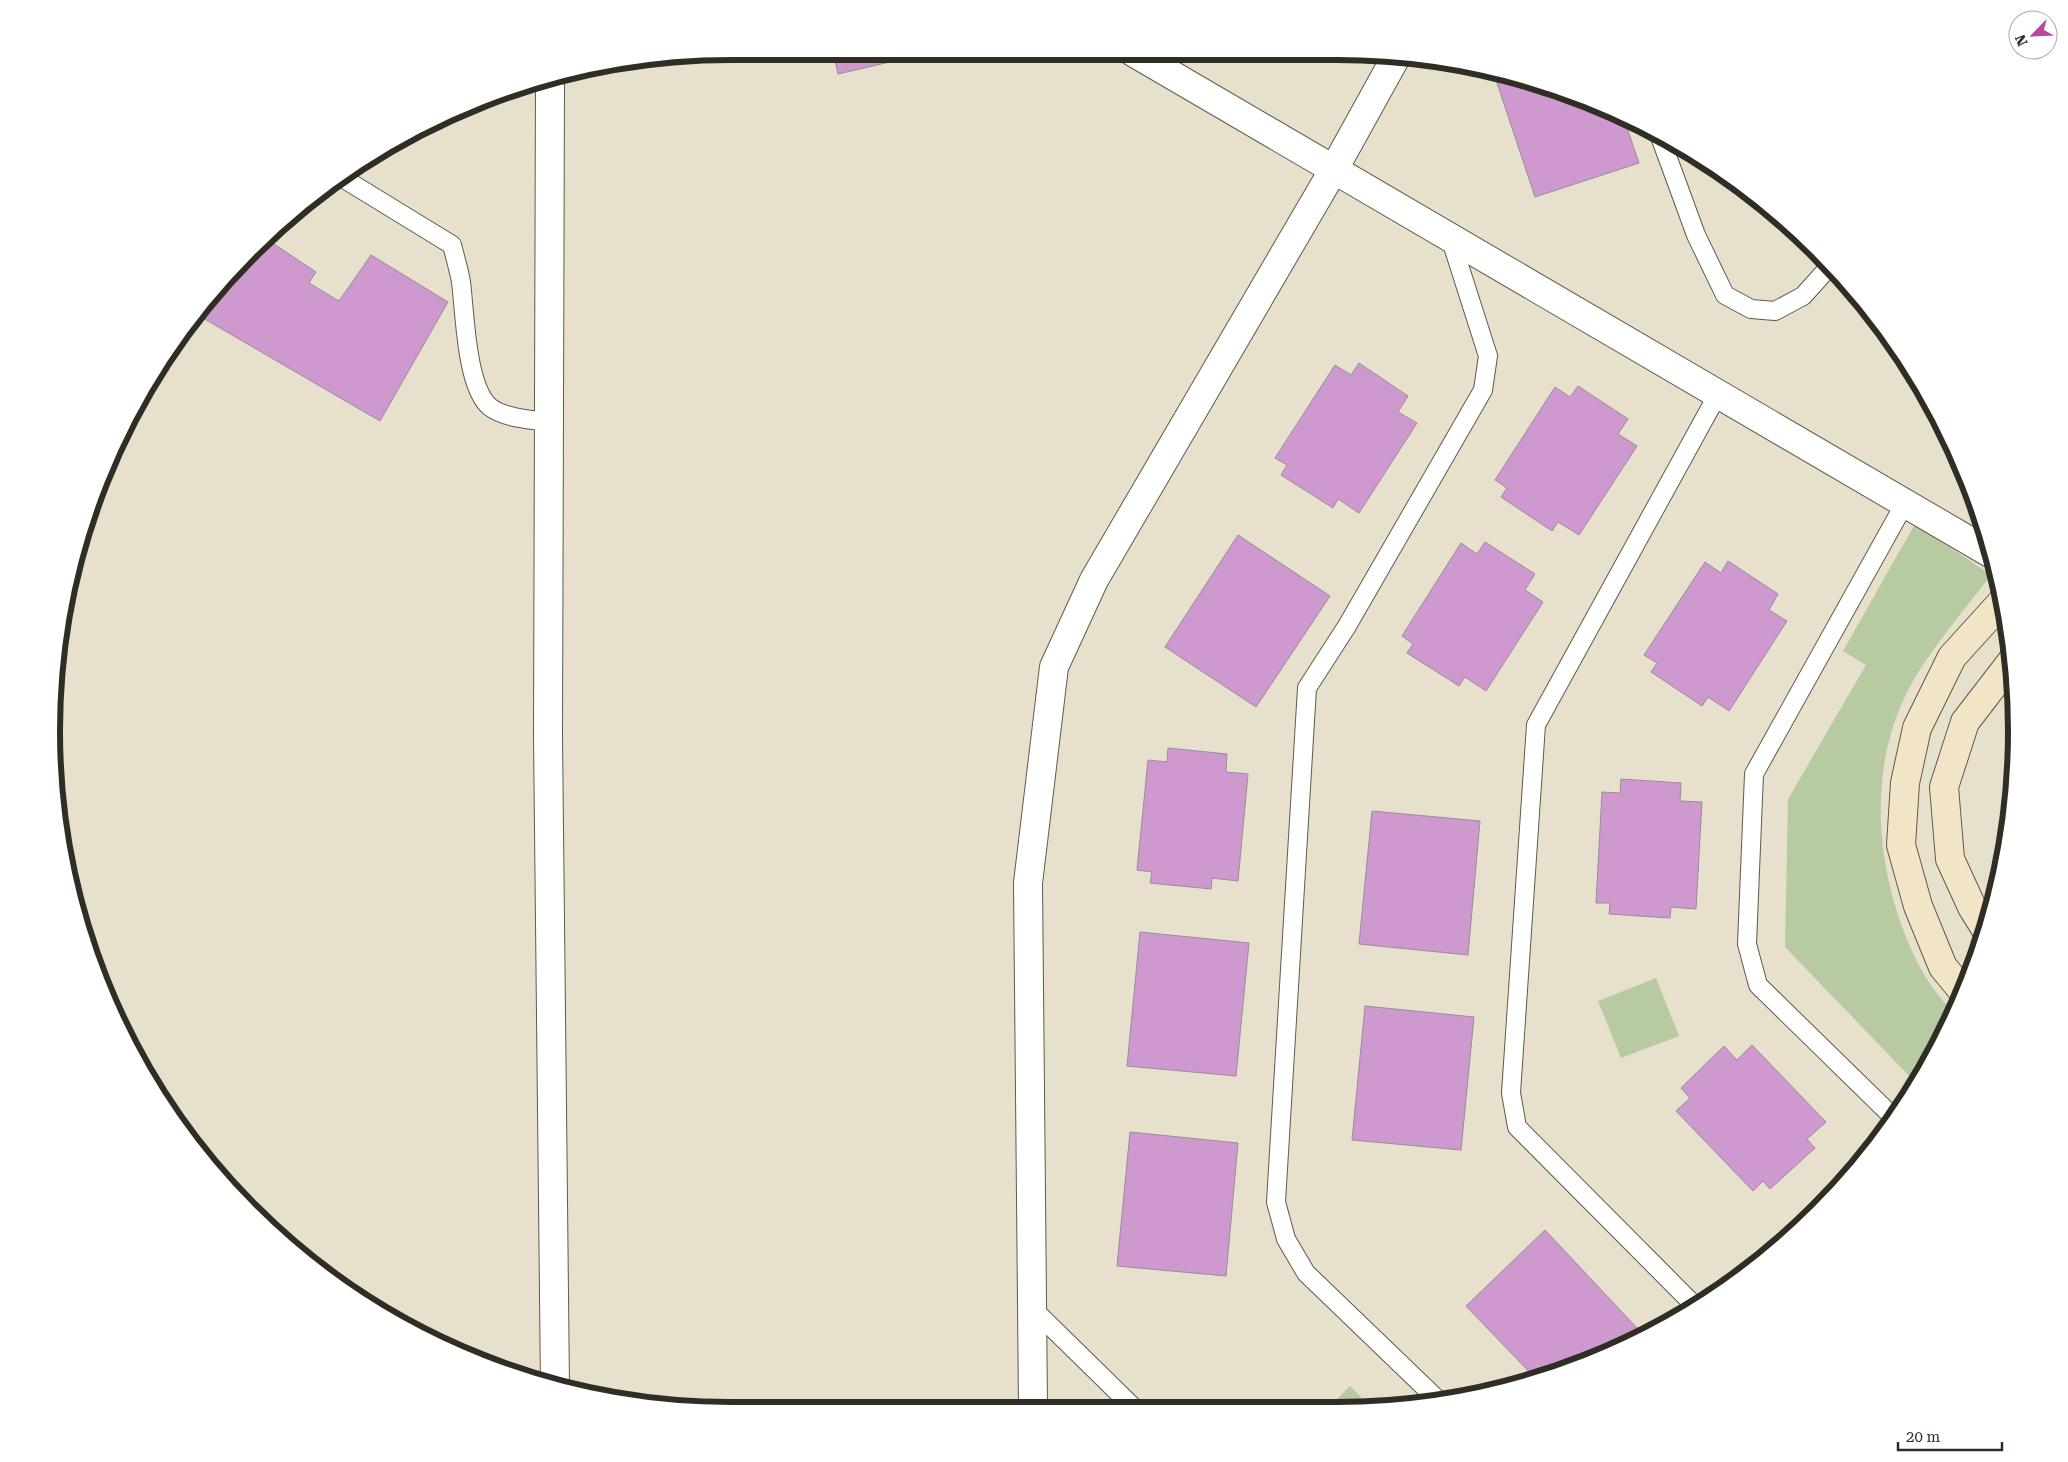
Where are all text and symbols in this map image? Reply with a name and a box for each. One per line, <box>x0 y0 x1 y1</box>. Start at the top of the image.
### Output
north arrow <box>2008 10 2058 60</box>
text: N <box>2012 32 2031 48</box>
scale bar <box>1898 1420 2002 1452</box>
text: 20 m <box>1906 1428 1941 1446</box>

